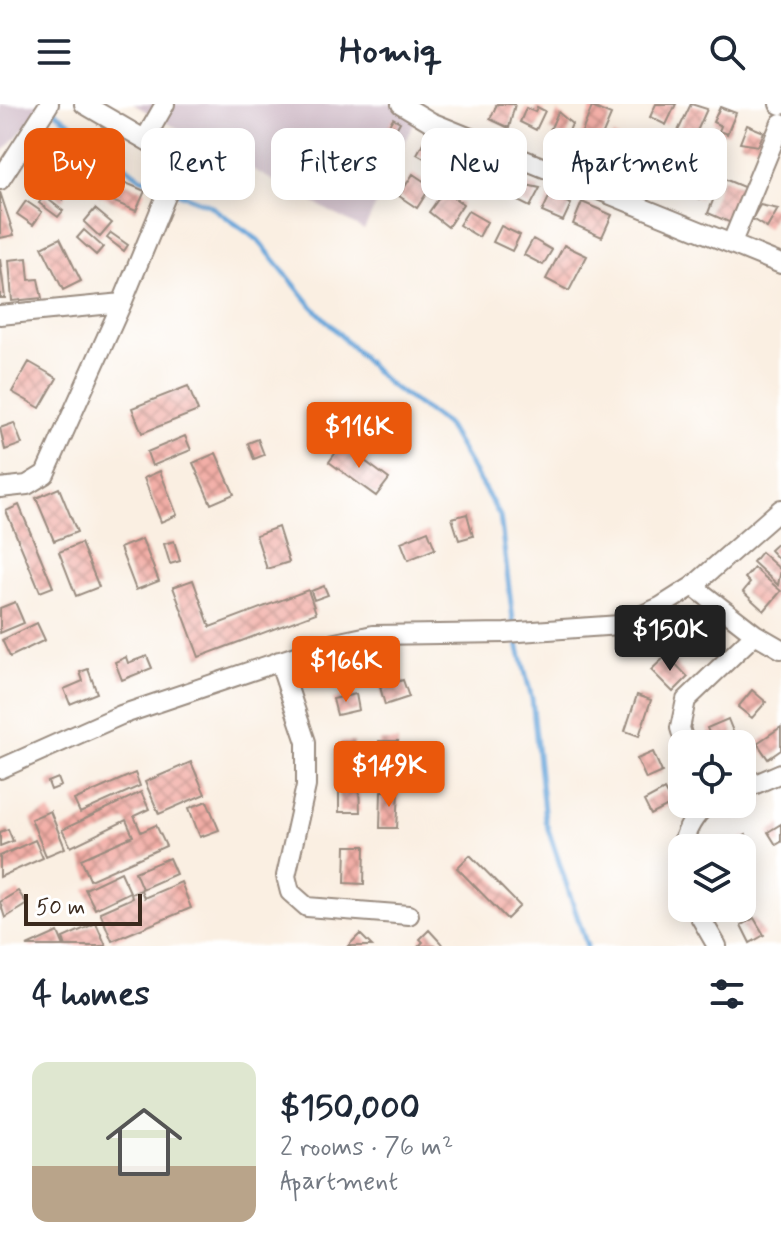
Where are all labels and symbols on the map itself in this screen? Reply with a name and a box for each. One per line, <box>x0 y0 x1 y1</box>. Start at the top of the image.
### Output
pin: $116K <box>303 402 415 470</box>
pin: $150K <box>614 605 726 673</box>
pin: $166K <box>290 636 402 704</box>
pin: $149K <box>333 741 445 809</box>
scale bar <box>24 890 142 926</box>

